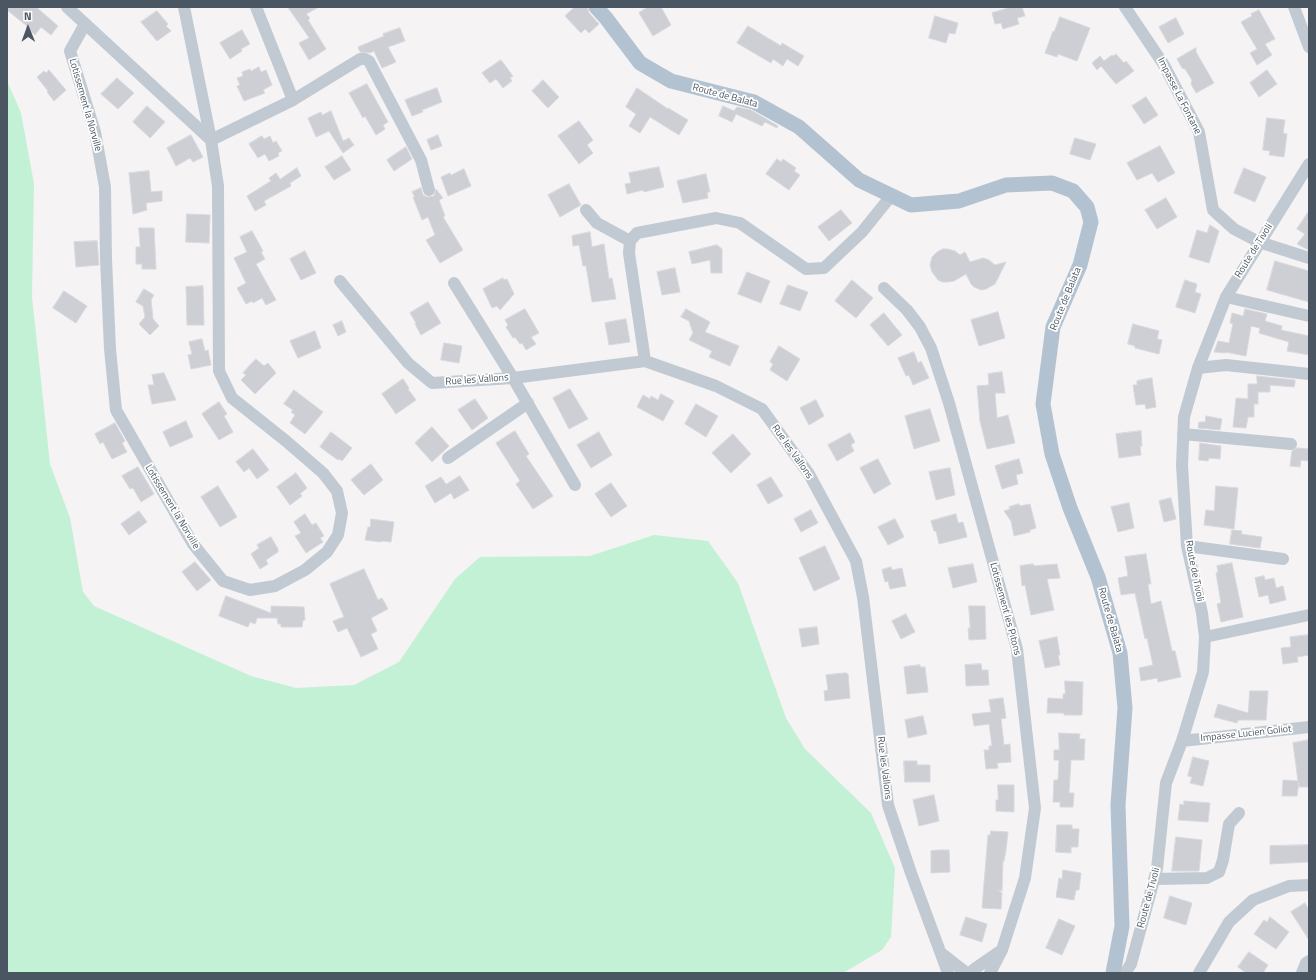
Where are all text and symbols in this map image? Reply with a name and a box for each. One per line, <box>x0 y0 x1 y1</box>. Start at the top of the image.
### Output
north arrow <box>8 8 48 48</box>
text: N <box>24 8 32 24</box>
street label: Impasse La Fontane <box>1155 56 1203 136</box>
street label: Lotissement la Norville <box>66 57 104 153</box>
street label: Route de Balata <box>691 82 759 110</box>
street label: Route de Tivoli <box>1233 222 1275 280</box>
street label: Route de Balata <box>1048 266 1084 332</box>
street label: Rue les Vallons <box>445 372 509 388</box>
street label: Rue les Vallons <box>769 423 815 481</box>
street label: Lotissement la Norville <box>142 463 202 551</box>
street label: Route de Tivoli <box>1182 539 1206 603</box>
street label: Lotissement les Pitons <box>987 561 1023 657</box>
street label: Route de Balata <box>1095 586 1125 654</box>
street label: Impasse Lucien Goliot <box>1200 723 1292 745</box>
street label: Rue les Vallons <box>874 736 894 800</box>
street label: Route de Tivoli <box>1135 867 1163 929</box>

